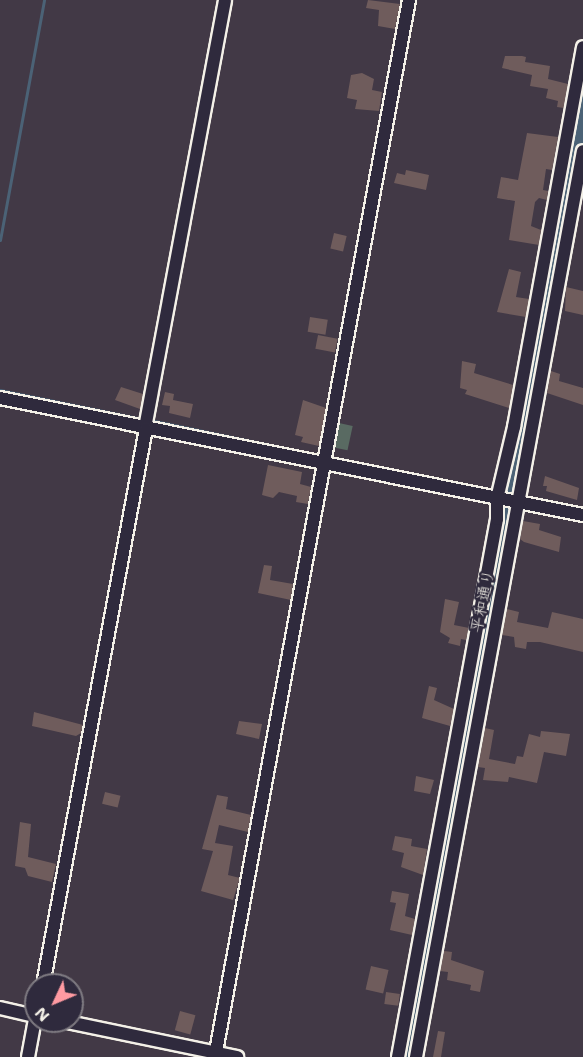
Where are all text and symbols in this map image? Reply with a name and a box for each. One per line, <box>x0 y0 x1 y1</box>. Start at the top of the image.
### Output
street label: 平和通り <box>467 568 499 634</box>
north arrow <box>24 973 84 1033</box>
text: N <box>30 1003 54 1026</box>

